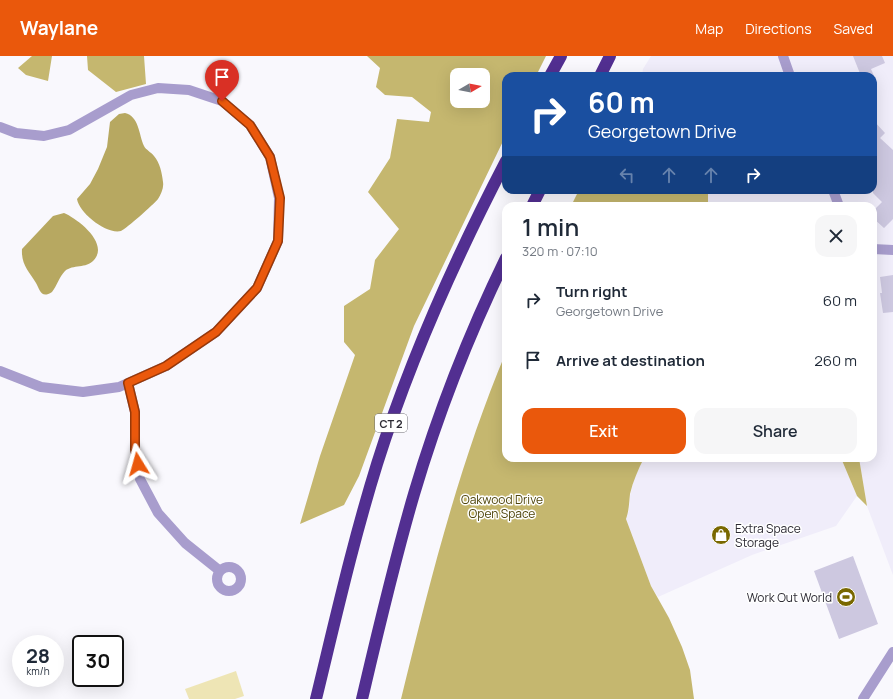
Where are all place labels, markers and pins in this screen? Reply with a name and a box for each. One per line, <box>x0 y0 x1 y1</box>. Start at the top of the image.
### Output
pin <box>205 60 239 101</box>
place label: Extra Space Storage <box>735 520 801 551</box>
shop icon: Extra Space Storage <box>710 524 732 546</box>
sports icon: Work Out World <box>835 586 857 608</box>
place label: Work Out World <box>747 589 832 606</box>

